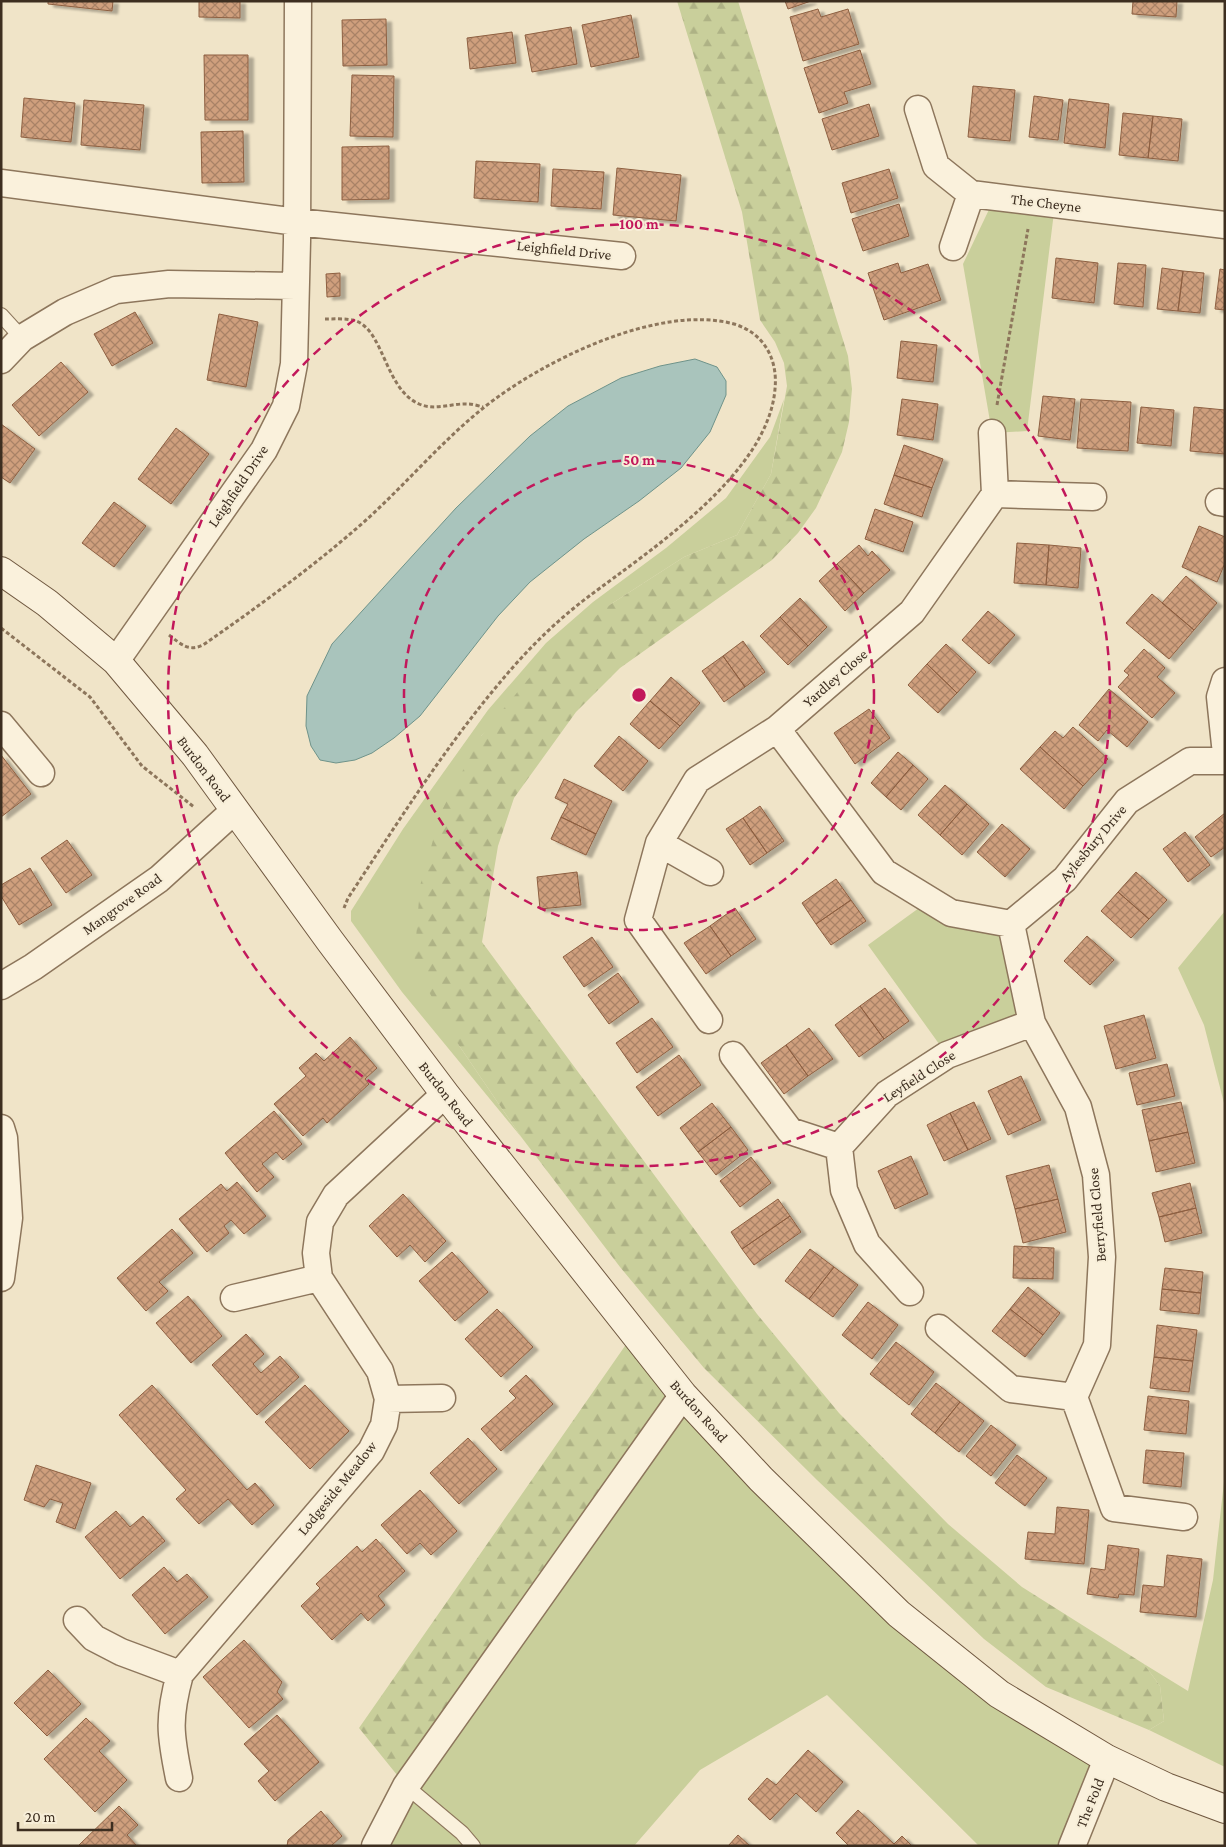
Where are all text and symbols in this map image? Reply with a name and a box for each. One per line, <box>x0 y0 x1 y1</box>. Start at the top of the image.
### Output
street label: The Cheyne <box>1010 191 1082 216</box>
text: 100 m <box>619 216 659 232</box>
street label: Leighfield Drive <box>516 237 613 264</box>
street label: Leighfield Drive <box>205 442 272 530</box>
text: 50 m <box>623 452 655 468</box>
street label: Yardley Close <box>800 646 871 711</box>
centre of rings <box>630 686 648 704</box>
street label: Burdon Road <box>174 733 234 805</box>
street label: Aylesbury Drive <box>1056 801 1131 885</box>
street label: Mangrove Road <box>79 870 165 939</box>
street label: Leyfield Close <box>880 1046 959 1106</box>
street label: Burdon Road <box>416 1058 476 1130</box>
street label: Berryfield Close <box>1085 1167 1110 1263</box>
street label: Burdon Road <box>667 1377 731 1445</box>
street label: Lodgeside Meadow <box>294 1437 381 1539</box>
street label: The Fold <box>1073 1776 1107 1830</box>
scale bar <box>18 1800 111 1832</box>
text: 20 m <box>25 1809 56 1825</box>

